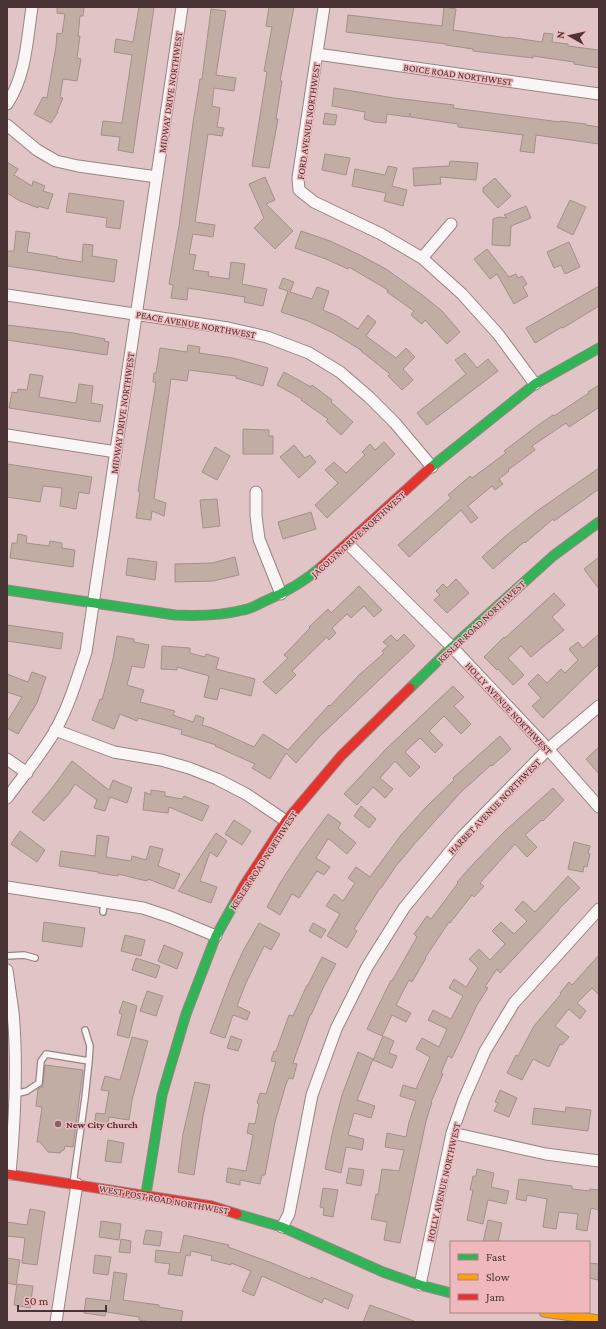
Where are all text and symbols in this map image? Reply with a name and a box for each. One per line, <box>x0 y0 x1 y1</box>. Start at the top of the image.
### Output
north arrow <box>550 16 590 56</box>
street label: MIDWAY DRIVE NORTHWEST <box>157 30 185 154</box>
text: N <box>554 30 567 39</box>
street label: FORD AVENUE NORTHWEST <box>295 61 322 180</box>
street label: BOICE ROAD NORTHWEST <box>403 61 514 88</box>
street label: PEACE AVENUE NORTHWEST <box>135 309 257 341</box>
street label: MIDWAY DRIVE NORTHWEST <box>109 351 137 475</box>
street label: JACOLYN DRIVE NORTHWEST <box>308 489 408 580</box>
street label: KESLER ROAD NORTHWEST <box>435 578 528 665</box>
street label: HOLLY AVENUE NORTHWEST <box>463 660 555 757</box>
street label: HARBET AVENUE NORTHWEST <box>446 756 543 856</box>
street label: KESLER ROAD NORTHWEST <box>227 808 300 912</box>
marker: New City Church <box>53 1119 63 1129</box>
place label: New City Church <box>66 1119 138 1130</box>
street label: HOLLY AVENUE NORTHWEST <box>424 1121 463 1243</box>
street label: WEST POST ROAD NORTHWEST <box>98 1183 230 1216</box>
legend <box>450 1241 590 1313</box>
text: Fast <box>486 1250 507 1264</box>
text: Slow <box>486 1270 510 1284</box>
scale bar <box>18 1287 106 1313</box>
text: Jam <box>485 1290 505 1304</box>
text: 50 m <box>24 1294 49 1308</box>

